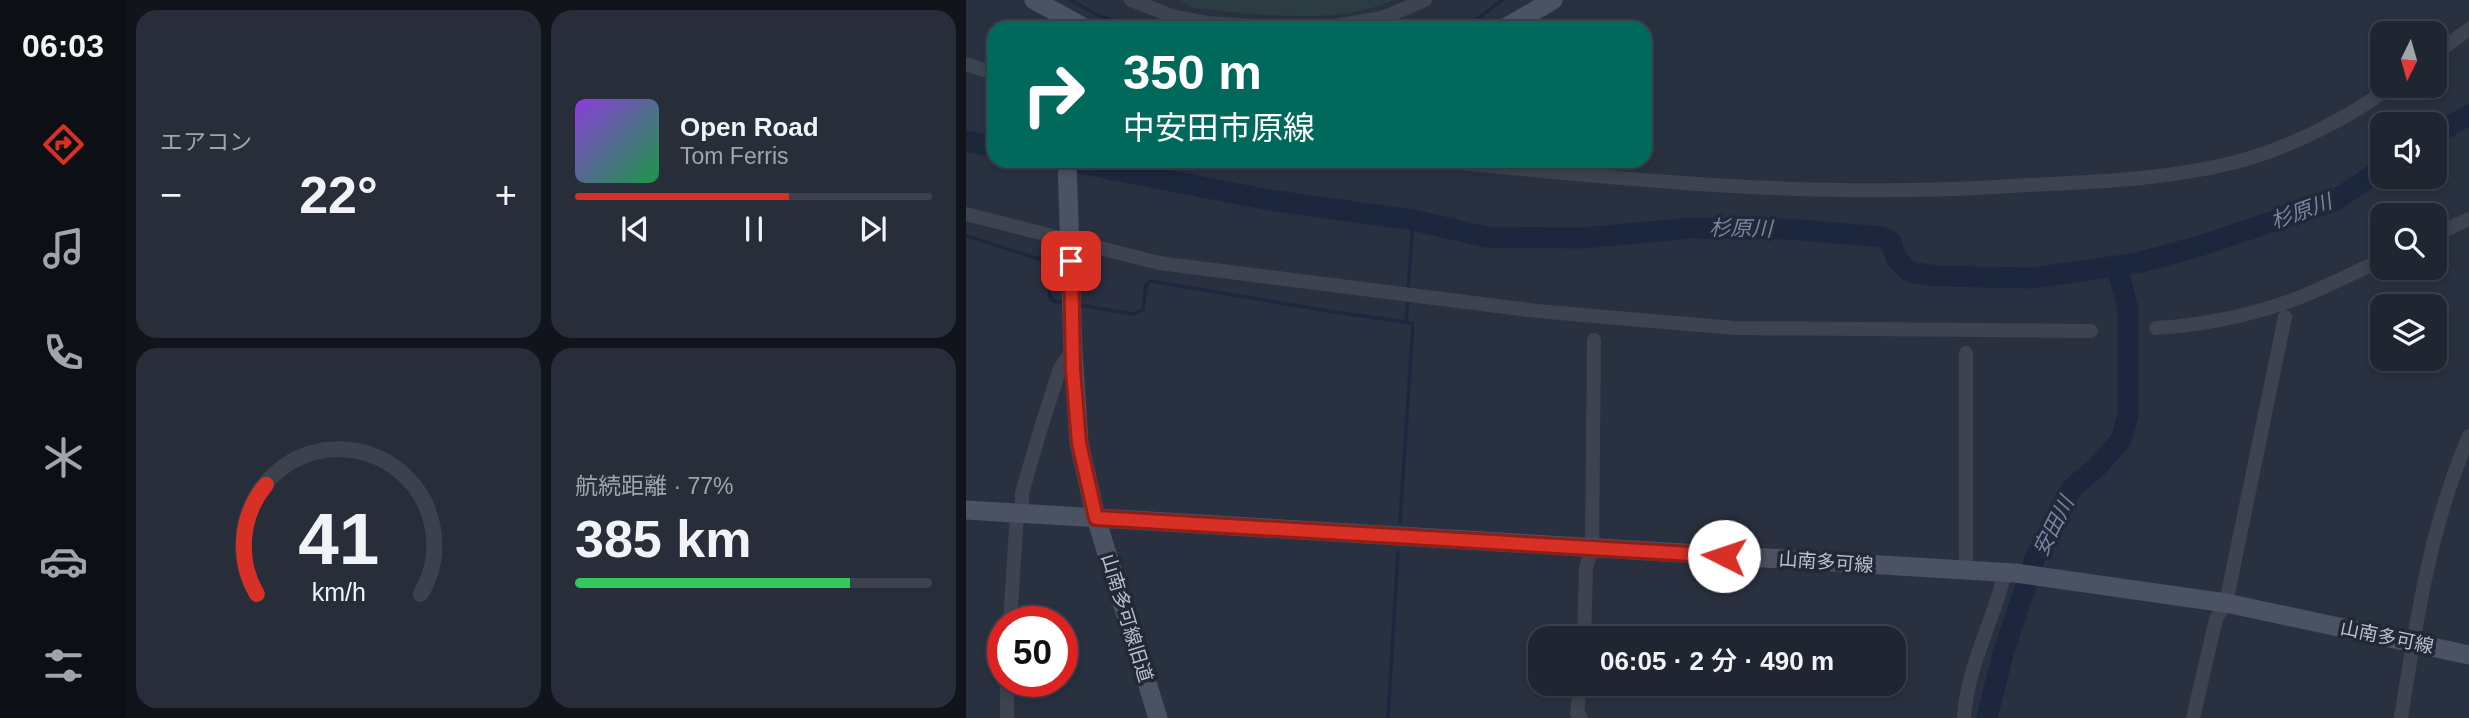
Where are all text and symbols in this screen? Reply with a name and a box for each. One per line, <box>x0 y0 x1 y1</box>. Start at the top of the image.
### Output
north arrow <box>2370 21 2446 98</box>
map controls <box>2370 21 2447 371</box>
text: 06:03 <box>22 28 104 64</box>
text: 350 m <box>1123 45 1262 99</box>
icon: right <box>1008 49 1099 140</box>
text: 中安田市原線 <box>1123 110 1315 146</box>
text: Open Road <box>680 112 819 142</box>
button: sound <box>2370 112 2447 189</box>
icon: directions <box>39 120 88 169</box>
text: エアコン <box>160 129 252 155</box>
text: Tom Ferris <box>680 143 789 169</box>
text: 22° <box>299 166 378 224</box>
text: − <box>160 174 182 216</box>
text: + <box>495 174 517 216</box>
water label: 杉原川 <box>2267 189 2336 233</box>
button: search <box>2370 203 2447 280</box>
icon: previous <box>616 210 654 248</box>
icon: pause <box>735 210 773 248</box>
icon: next <box>854 210 892 248</box>
water label: 杉原川 <box>1709 216 1775 240</box>
icon: music <box>39 224 88 273</box>
pin <box>1041 231 1101 291</box>
icon: arrive <box>1052 242 1090 280</box>
button: layers <box>2370 294 2447 371</box>
icon: phone <box>39 328 88 377</box>
icon: climate <box>39 433 88 482</box>
text: 航続距離 · 77% <box>575 473 733 499</box>
water label: 安田川 <box>2028 491 2078 559</box>
text: 41 <box>298 498 379 579</box>
text: 385 km <box>575 510 751 568</box>
position arrow <box>1687 519 1761 593</box>
icon: car <box>39 537 88 586</box>
street label: 山南多可線 <box>1778 548 1874 576</box>
street label: 山南多可線旧道 <box>1098 551 1156 685</box>
text: km/h <box>311 578 366 606</box>
speed limit sign: 50 <box>987 606 1078 697</box>
street label: 山南多可線 <box>2338 617 2436 657</box>
icon: filters <box>39 641 88 690</box>
text: 06:05 · 2 分 · 490 m <box>1600 646 1834 676</box>

